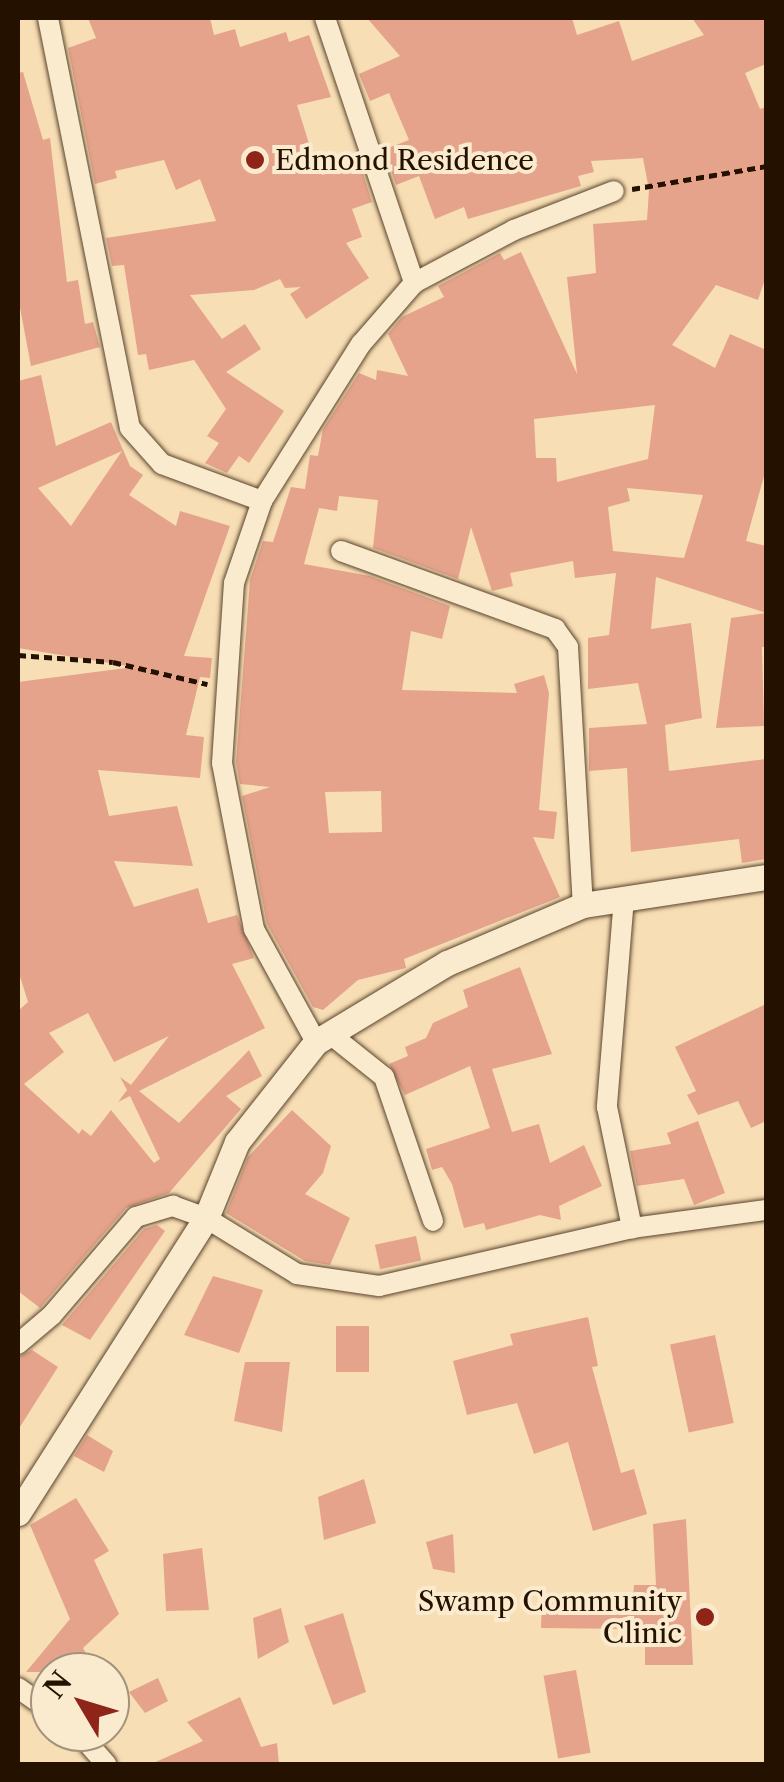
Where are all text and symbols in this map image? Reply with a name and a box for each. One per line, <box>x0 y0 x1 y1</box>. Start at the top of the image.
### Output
place label: Edmond Residence <box>275 143 534 177</box>
marker: Edmond Residence <box>244 149 266 171</box>
place label: Swamp Community Clinic <box>418 1584 682 1650</box>
marker: Swamp Community Clinic <box>692 1604 718 1630</box>
north arrow <box>30 1652 130 1752</box>
text: N <box>37 1665 79 1705</box>

